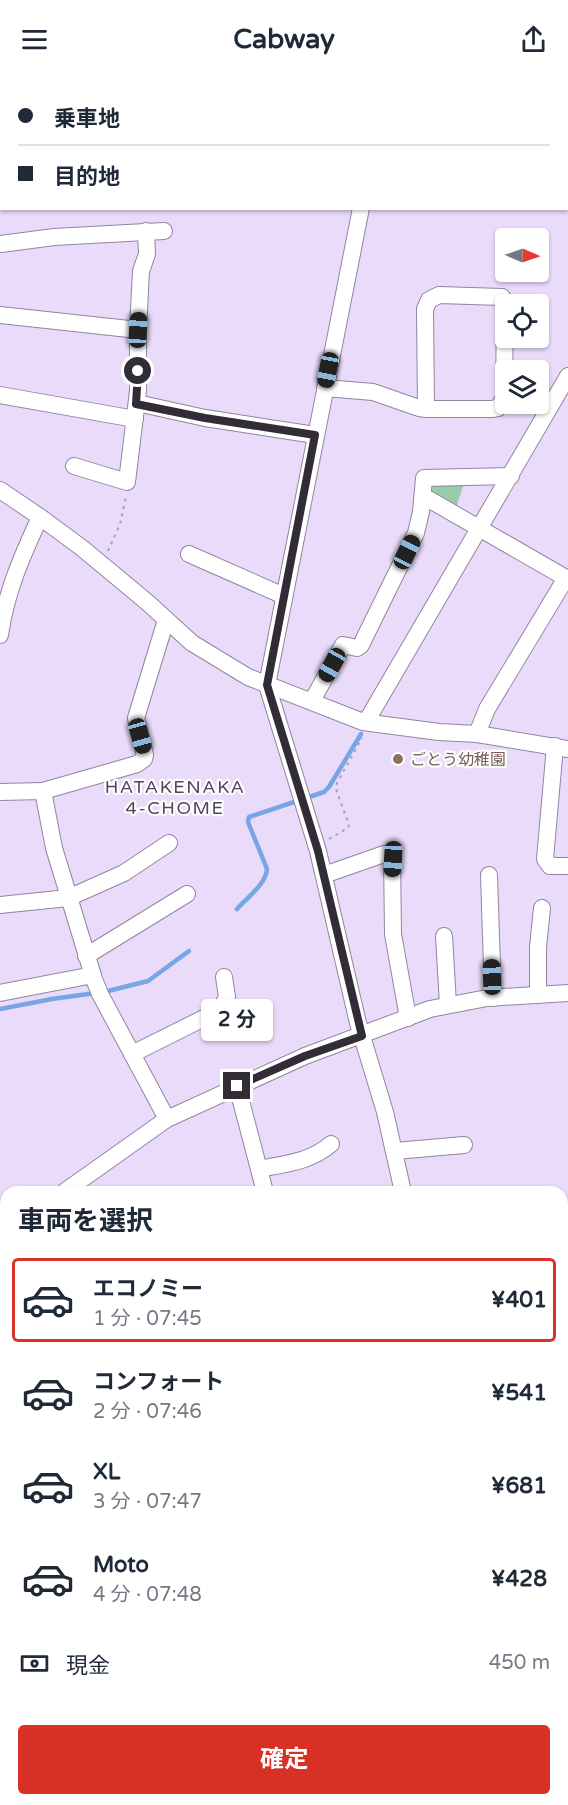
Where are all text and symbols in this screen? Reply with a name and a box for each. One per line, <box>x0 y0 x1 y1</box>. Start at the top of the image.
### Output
icon: menu <box>18 23 51 56</box>
text: Cabway <box>233 23 335 56</box>
icon: share <box>517 23 550 56</box>
text: 乗車地 <box>54 106 120 132</box>
text: 目的地 <box>54 164 120 190</box>
north arrow <box>495 228 549 282</box>
map controls <box>495 228 549 414</box>
button: locate <box>495 294 549 348</box>
car <box>128 312 148 348</box>
car <box>316 351 340 389</box>
route start <box>124 357 151 384</box>
button: layers <box>495 360 549 414</box>
car <box>391 532 423 572</box>
car <box>315 645 349 685</box>
car <box>126 716 154 756</box>
place label: ごとう幼稚園 <box>410 750 506 770</box>
marker: ごとう幼稚園 <box>391 752 405 766</box>
district label: HATAKENAKA 4-CHOME <box>105 776 245 819</box>
car <box>383 841 403 877</box>
car <box>482 959 502 995</box>
callout: 2 分 <box>201 999 273 1041</box>
text: 2 分 <box>218 1008 256 1032</box>
route end <box>223 1072 250 1099</box>
text: 車両を選択 <box>18 1205 153 1238</box>
icon: car <box>21 1273 75 1327</box>
text: エコノミー <box>93 1276 203 1302</box>
text: ¥401 <box>491 1287 547 1313</box>
text: 1 分 · 07:45 <box>93 1307 202 1331</box>
icon: car <box>21 1366 75 1420</box>
text: コンフォート <box>93 1369 224 1395</box>
text: ¥541 <box>491 1380 547 1406</box>
text: 2 分 · 07:46 <box>93 1400 202 1424</box>
icon: car <box>21 1459 75 1513</box>
text: XL <box>93 1459 120 1485</box>
text: ¥681 <box>491 1473 547 1499</box>
text: 3 分 · 07:47 <box>93 1490 202 1514</box>
icon: car <box>21 1552 75 1606</box>
text: Moto <box>93 1552 149 1578</box>
text: ¥428 <box>491 1566 547 1592</box>
text: 4 分 · 07:48 <box>93 1583 202 1607</box>
icon: cash <box>18 1647 51 1680</box>
text: 450 m <box>489 1651 550 1675</box>
text: 現金 <box>66 1653 110 1679</box>
button: 確定 <box>18 1725 550 1794</box>

